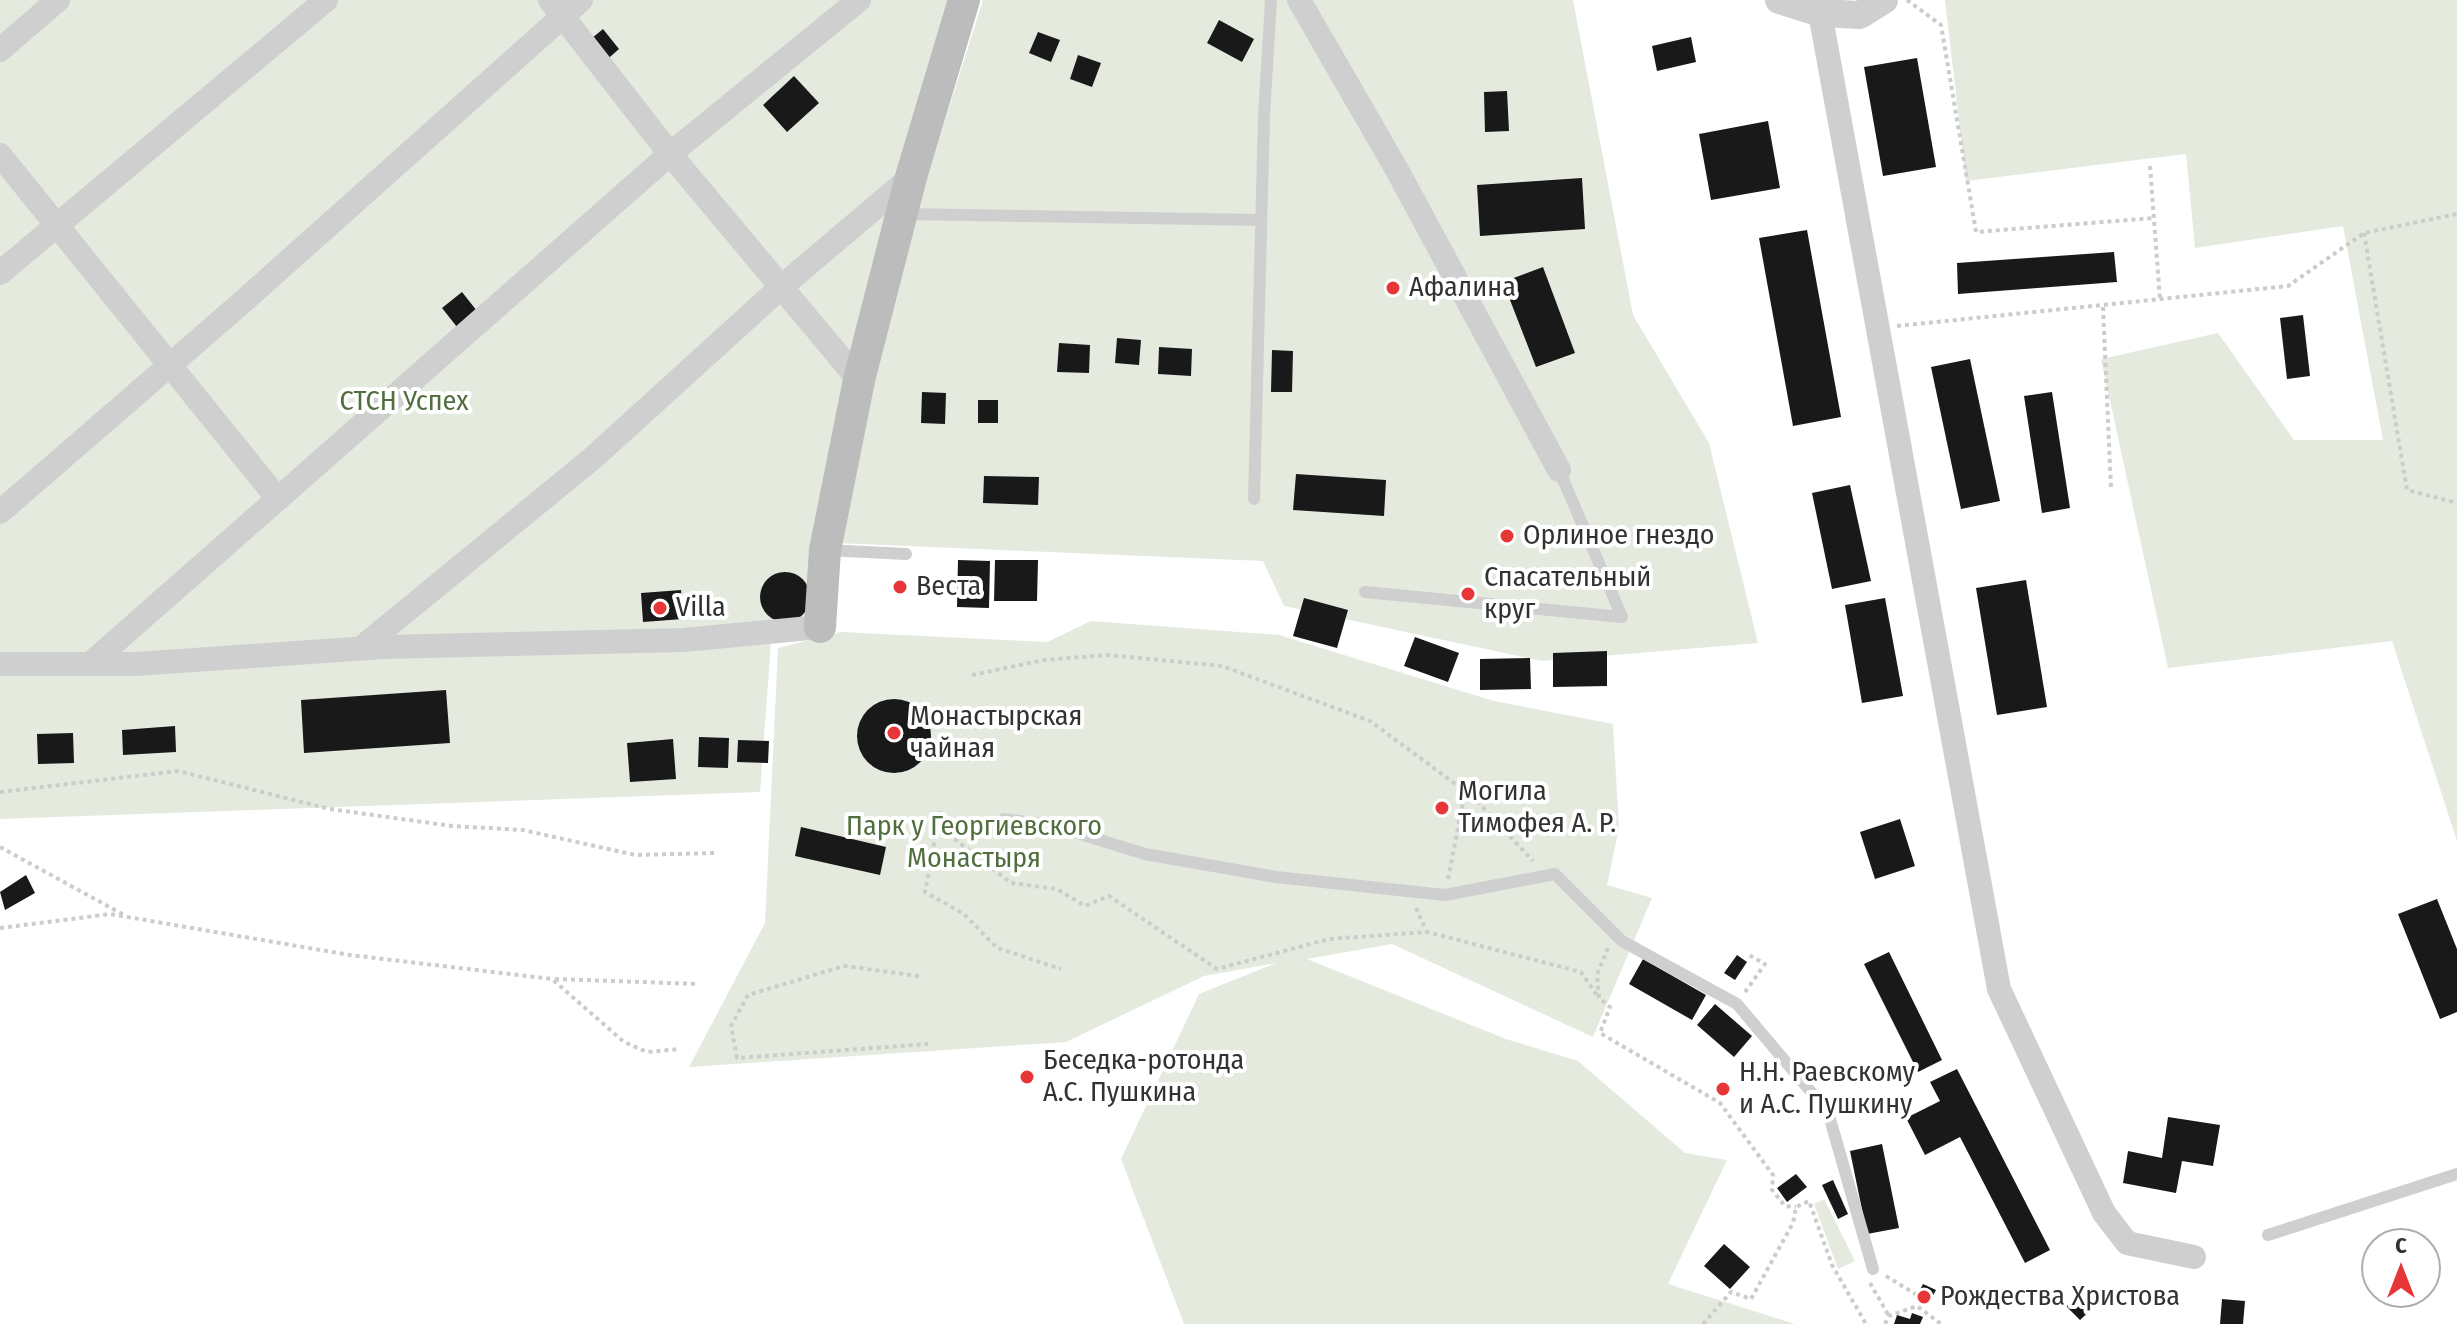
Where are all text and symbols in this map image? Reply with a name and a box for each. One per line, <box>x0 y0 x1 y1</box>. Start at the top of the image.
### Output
place label: Афалина <box>1409 271 1516 305</box>
marker: Афалина <box>1384 279 1402 297</box>
park label: СТСН Успех <box>340 385 468 419</box>
place label: Орлиное гнездо <box>1523 519 1715 553</box>
marker: Орлиное гнездо <box>1498 527 1516 545</box>
place label: Спасательный круг <box>1484 561 1651 627</box>
place label: Веста <box>916 570 981 604</box>
marker: Веста <box>891 578 909 596</box>
marker: Спасательный круг <box>1459 585 1477 603</box>
place label: Villa <box>676 591 726 625</box>
marker: Villa <box>651 599 669 617</box>
place label: Монастырская чайная <box>910 700 1082 766</box>
marker: Монастырская чайная <box>885 724 903 742</box>
place label: Могила Тимофея А. Р. <box>1458 775 1616 841</box>
marker: Могила Тимофея А. Р. <box>1433 799 1451 817</box>
park label: Парк у Георгиевского Монастыря <box>846 810 1102 876</box>
place label: Беседка-ротонда А.С. Пушкина <box>1043 1044 1244 1110</box>
place label: Н.Н. Раевскому и А.С. Пушкину <box>1739 1056 1915 1122</box>
marker: Беседка-ротонда А.С. Пушкина <box>1018 1068 1036 1086</box>
marker: Н.Н. Раевскому и А.С. Пушкину <box>1714 1080 1732 1098</box>
north arrow <box>2361 1228 2441 1308</box>
text: С <box>2395 1232 2407 1259</box>
place label: Рождества Христова <box>1940 1280 2180 1314</box>
marker: Рождества Христова <box>1915 1288 1933 1306</box>

